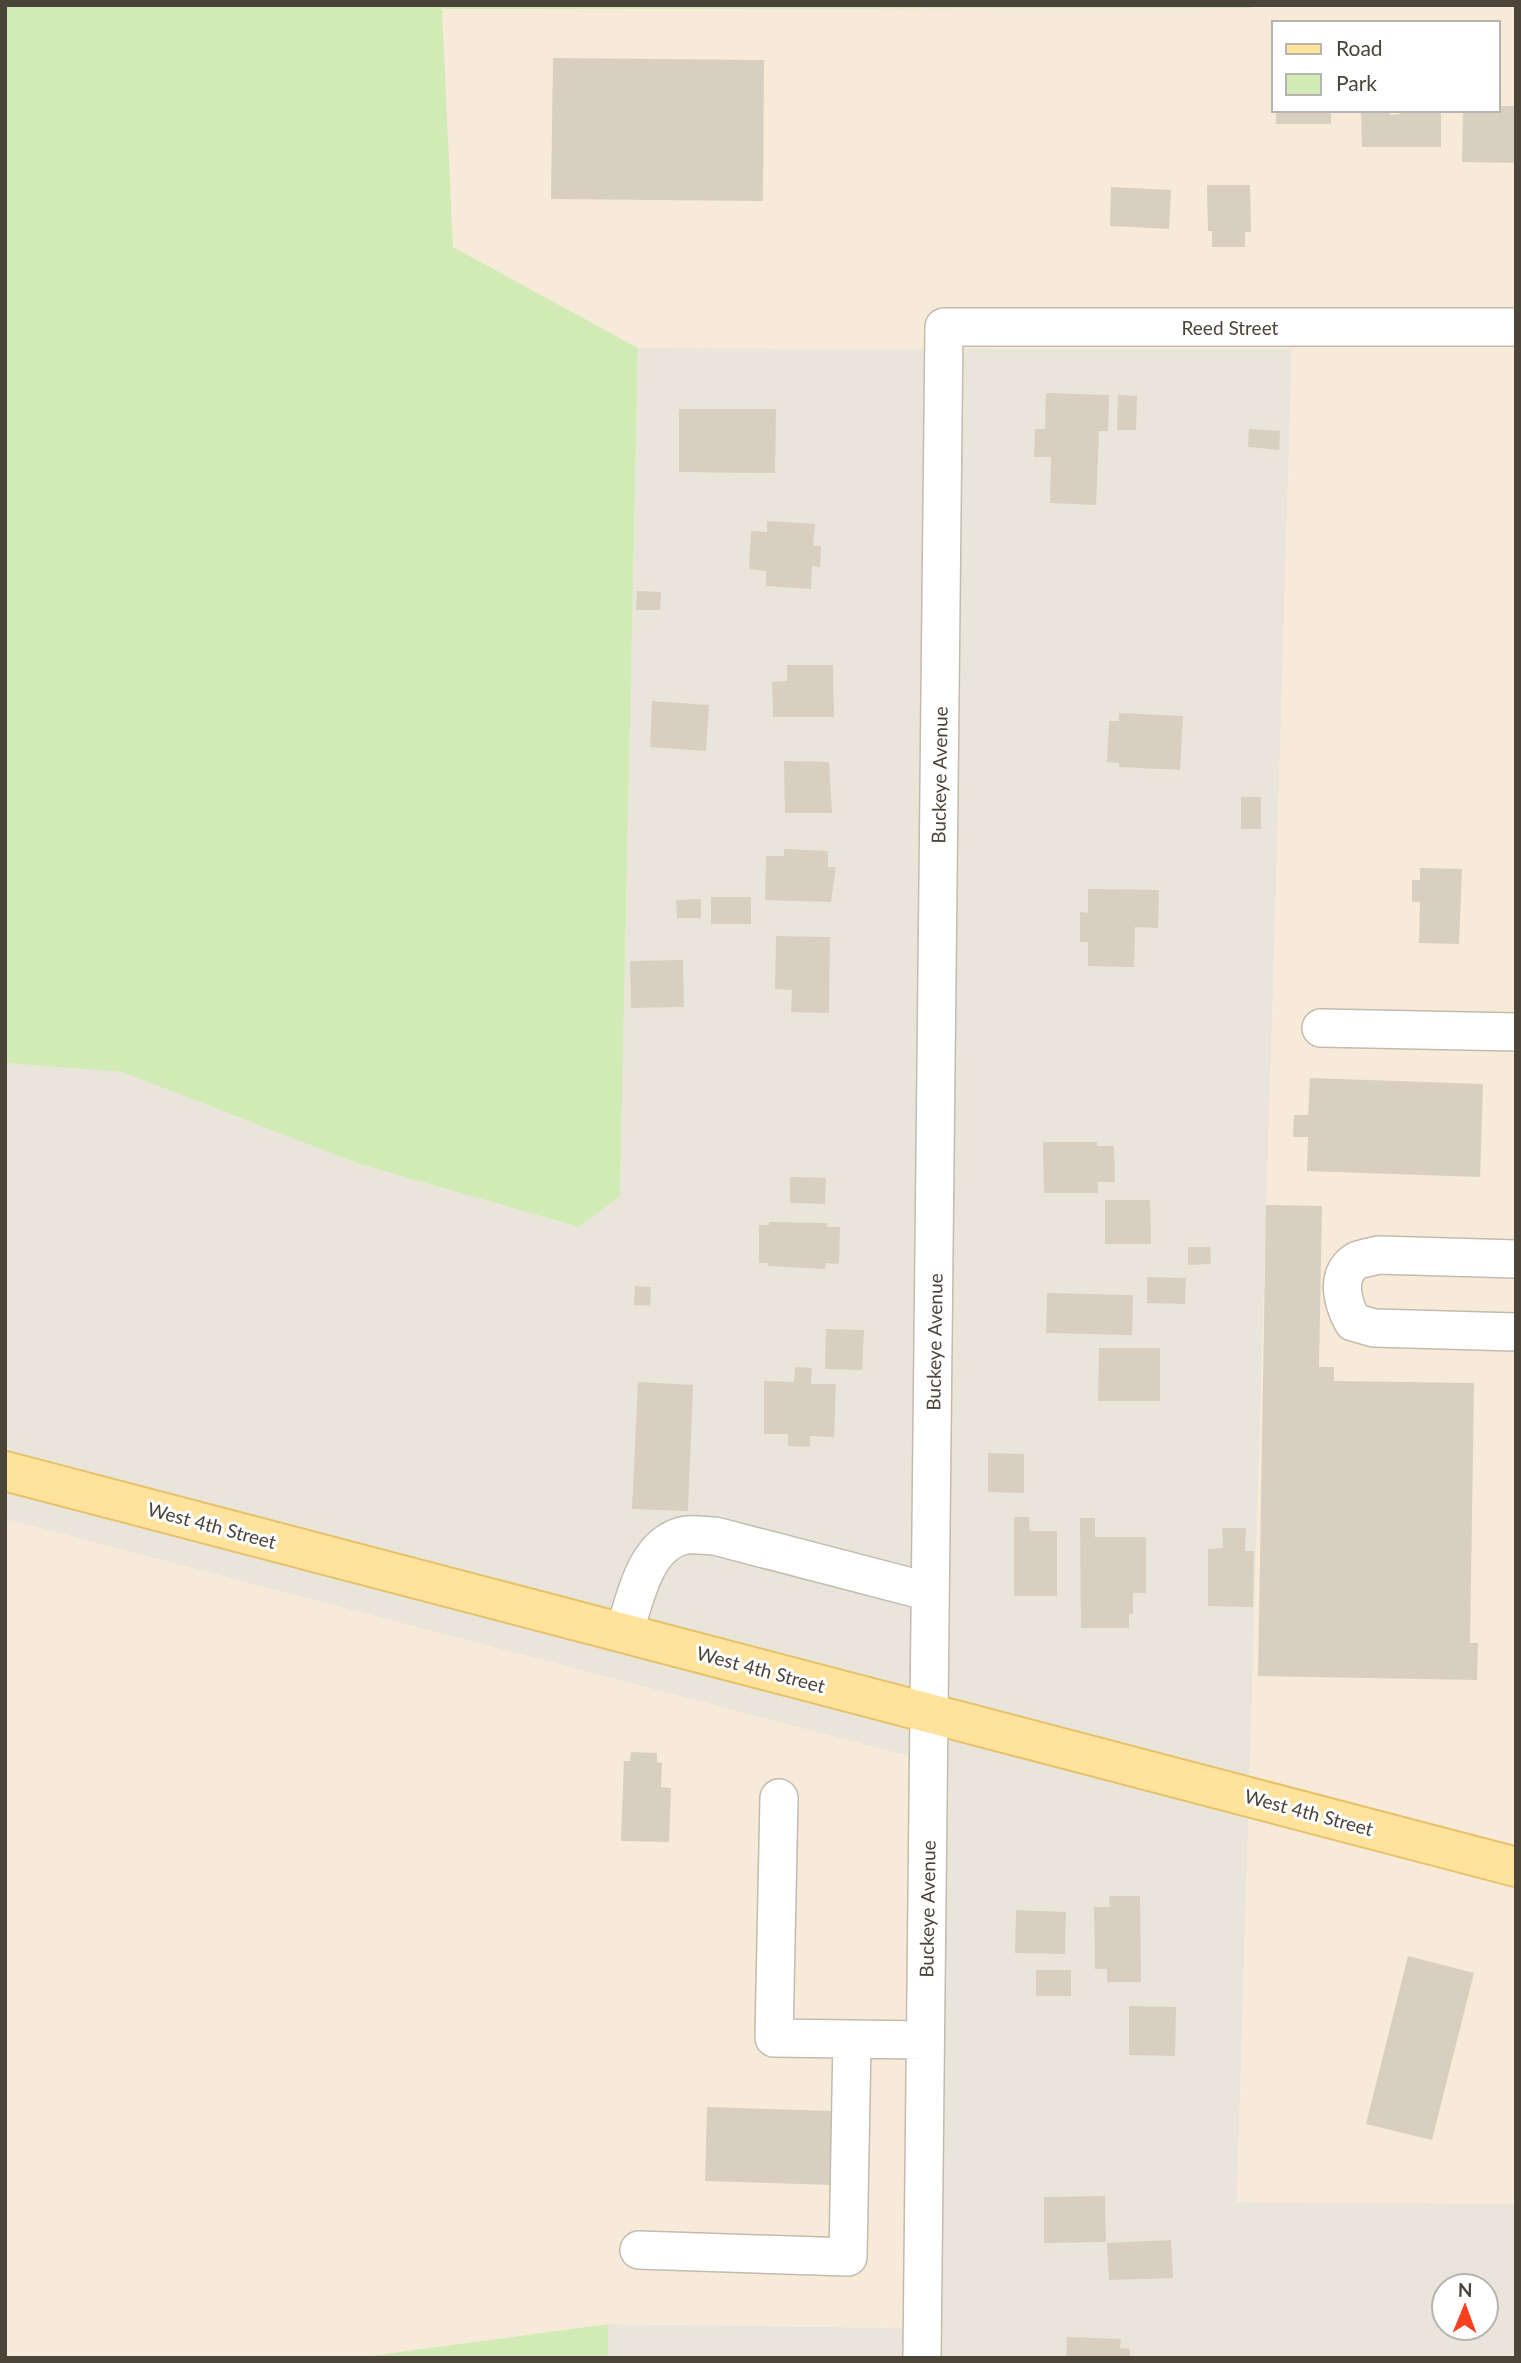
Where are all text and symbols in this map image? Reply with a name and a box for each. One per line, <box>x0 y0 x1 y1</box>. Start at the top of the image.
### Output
legend <box>1272 21 1500 112</box>
text: Road <box>1336 35 1383 60</box>
text: Park <box>1336 70 1377 95</box>
street label: Reed Street <box>1182 316 1279 339</box>
street label: Buckeye Avenue <box>926 706 952 844</box>
street label: Buckeye Avenue <box>921 1273 947 1411</box>
street label: West 4th Street <box>145 1497 279 1553</box>
street label: West 4th Street <box>694 1641 828 1697</box>
street label: West 4th Street <box>1242 1784 1376 1840</box>
street label: Buckeye Avenue <box>914 1840 940 1978</box>
north arrow <box>1430 2272 1500 2342</box>
text: N <box>1458 2278 1473 2301</box>

